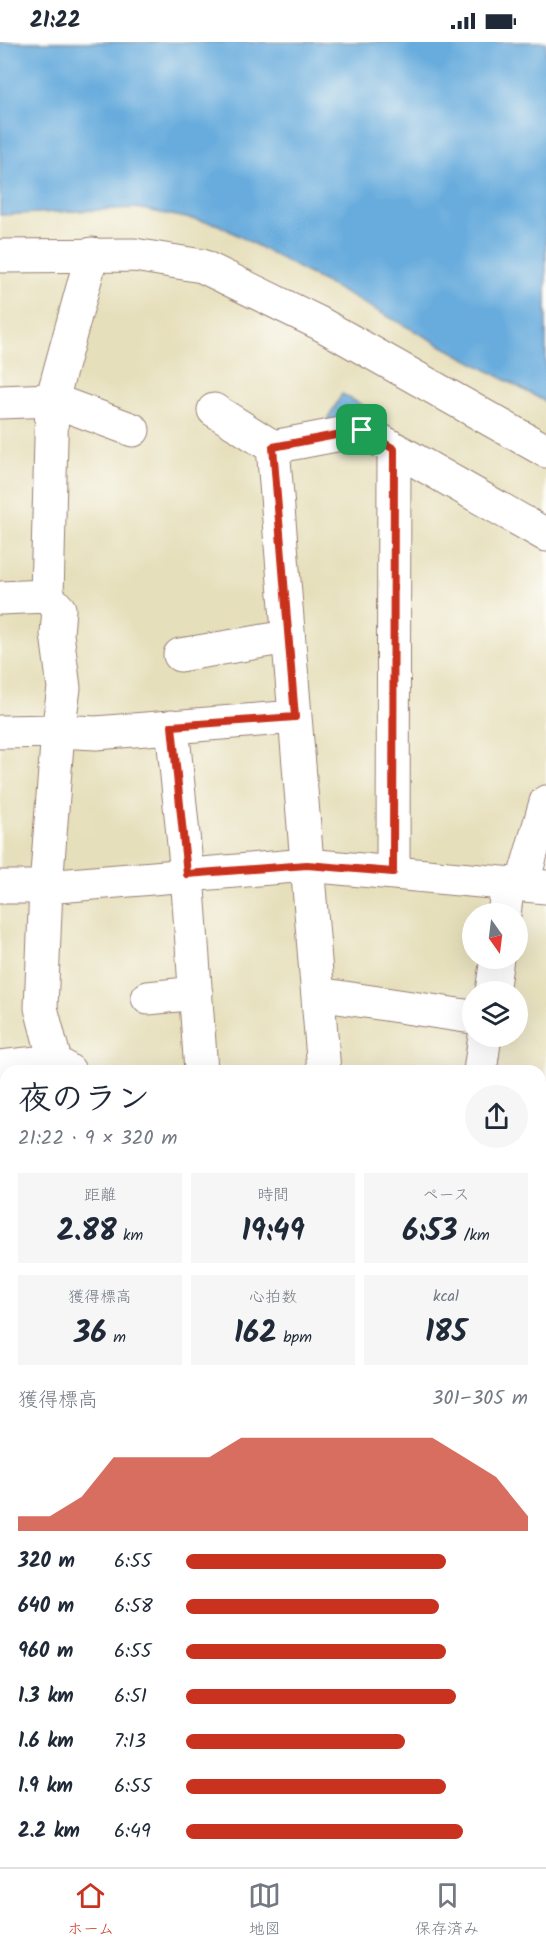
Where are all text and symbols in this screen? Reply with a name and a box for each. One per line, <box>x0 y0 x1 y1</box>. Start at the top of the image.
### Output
text: 21:22 <box>30 4 81 39</box>
pin <box>336 404 387 455</box>
icon: arrive <box>345 413 378 446</box>
north arrow <box>462 903 528 969</box>
map controls <box>462 903 528 1047</box>
button: layers <box>462 981 528 1047</box>
text: 夜のラン <box>18 1074 150 1127</box>
button: share <box>465 1085 528 1148</box>
text: 21:22 · 9 × 320 m <box>18 1123 177 1155</box>
text: 距離 <box>84 1183 116 1208</box>
text: 時間 <box>257 1183 289 1208</box>
text: ペース <box>422 1183 470 1208</box>
text: 2.88 <box>57 1208 117 1256</box>
text: 19:49 <box>241 1208 305 1256</box>
text: 6:53 <box>402 1208 457 1256</box>
text: km <box>117 1223 143 1248</box>
text: /km <box>457 1223 490 1248</box>
text: kcal <box>433 1284 459 1309</box>
text: 獲得標高 <box>68 1285 132 1310</box>
text: 心拍数 <box>249 1285 297 1310</box>
text: 185 <box>425 1309 467 1357</box>
text: 36 <box>74 1310 107 1358</box>
text: 162 <box>234 1310 277 1358</box>
text: m <box>107 1325 126 1350</box>
text: bpm <box>277 1325 312 1350</box>
text: 301–305 m <box>432 1383 528 1415</box>
text: 獲得標高 <box>18 1385 98 1417</box>
text: 320 m <box>18 1546 75 1578</box>
text: 6:55 <box>114 1546 152 1578</box>
text: 640 m <box>18 1591 74 1623</box>
text: 6:58 <box>114 1591 153 1623</box>
text: 960 m <box>18 1636 73 1668</box>
text: 6:55 <box>114 1636 152 1668</box>
text: 1.3 km <box>18 1681 74 1713</box>
text: 6:51 <box>114 1681 147 1713</box>
text: 1.6 km <box>18 1726 74 1758</box>
text: 7:13 <box>114 1726 146 1758</box>
text: 1.9 km <box>18 1771 73 1803</box>
text: 6:55 <box>114 1771 152 1803</box>
text: 2.2 km <box>18 1816 80 1848</box>
text: 6:49 <box>114 1816 151 1848</box>
tab: ホーム <box>67 1879 114 1942</box>
tab: 地図 <box>248 1879 281 1942</box>
tab: 保存済み <box>415 1879 479 1942</box>

